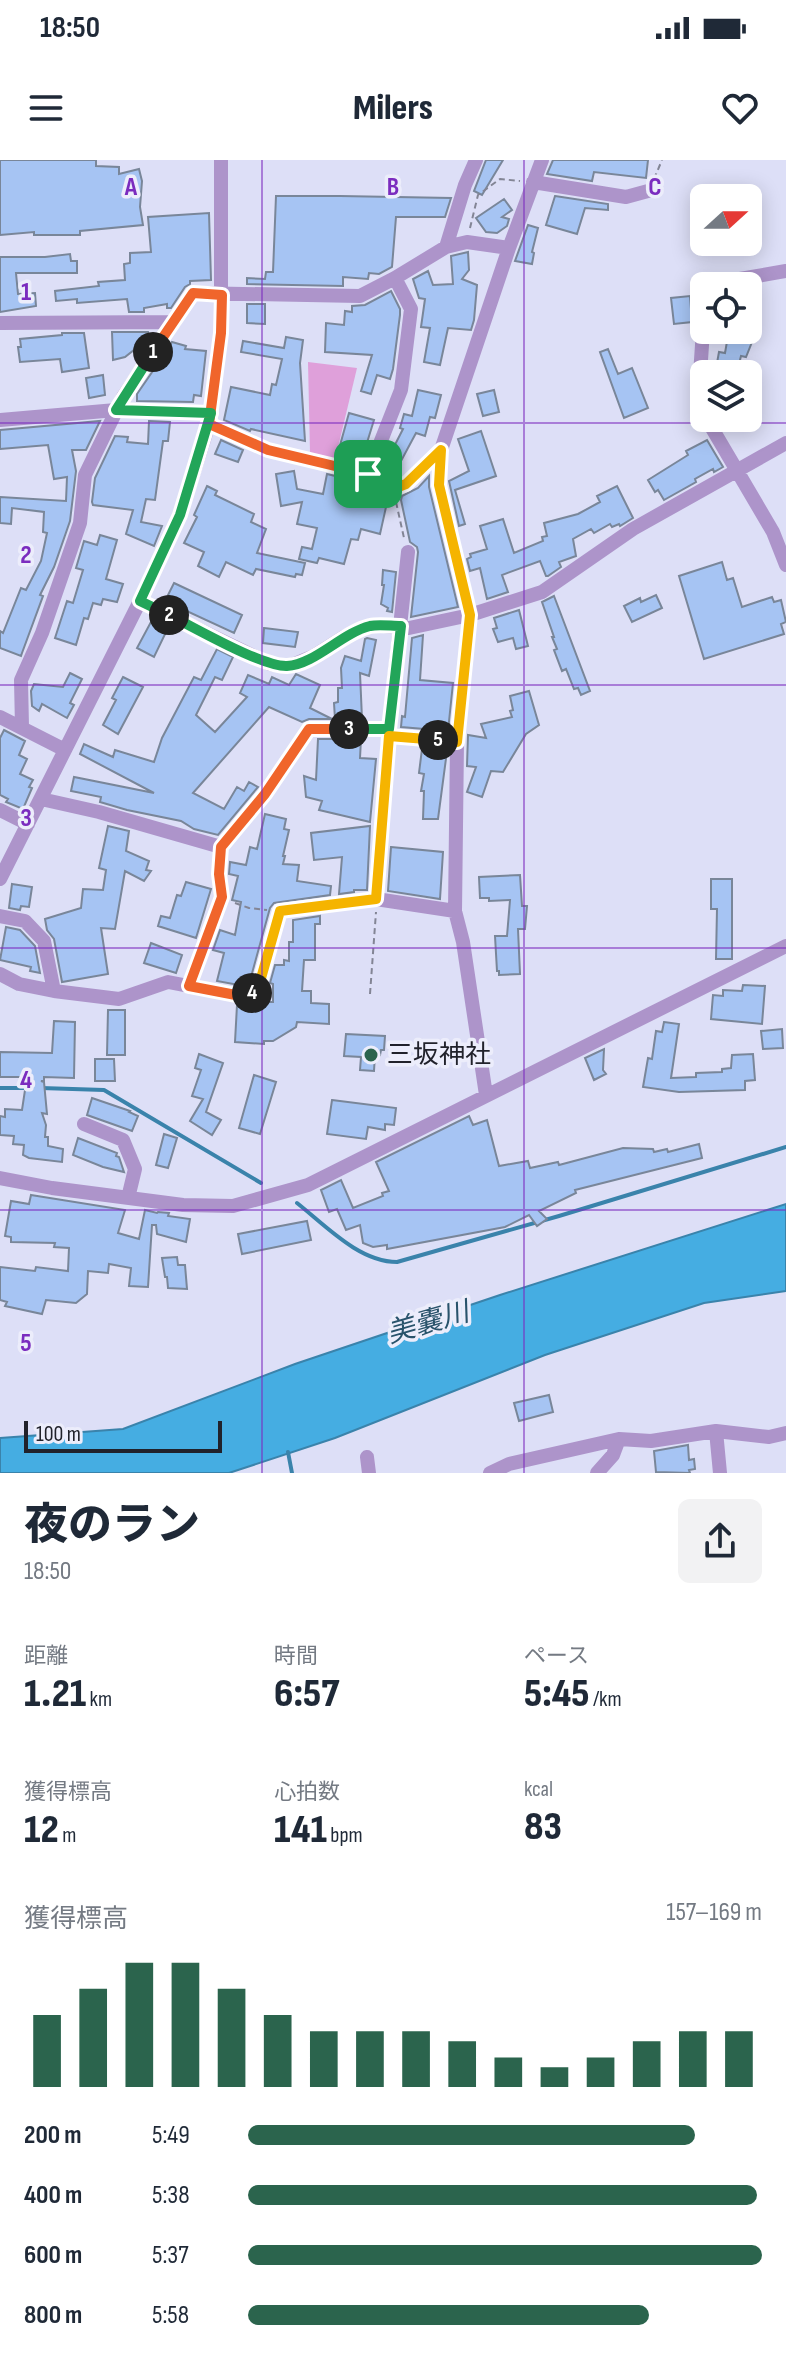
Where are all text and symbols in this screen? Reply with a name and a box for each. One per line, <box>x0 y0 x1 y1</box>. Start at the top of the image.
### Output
text: 18:50 <box>40 10 100 46</box>
icon: menu <box>24 86 68 130</box>
icon: heart <box>718 86 762 130</box>
text: Milers <box>353 87 433 130</box>
text: A <box>124 172 138 203</box>
text: B <box>387 172 399 203</box>
text: C <box>648 172 662 203</box>
north arrow <box>690 184 762 256</box>
map controls <box>690 184 762 432</box>
button: locate <box>690 272 762 344</box>
text: 1 <box>21 277 31 308</box>
pin: 1 <box>133 332 173 372</box>
text: 1 <box>149 338 157 365</box>
button: layers <box>690 360 762 432</box>
pin <box>334 440 402 508</box>
icon: arrive <box>346 452 390 496</box>
text: 2 <box>20 540 32 571</box>
pin: 2 <box>149 595 189 635</box>
text: 2 <box>164 601 174 628</box>
pin: 3 <box>329 709 369 749</box>
text: 3 <box>344 715 354 742</box>
pin: 5 <box>418 720 458 760</box>
text: 5 <box>433 726 443 753</box>
text: 3 <box>20 803 32 834</box>
pin: 4 <box>232 973 272 1013</box>
text: 4 <box>247 979 257 1006</box>
place label: 三坂神社 <box>387 1040 491 1071</box>
marker: 三坂神社 <box>362 1046 380 1064</box>
text: 4 <box>20 1065 32 1096</box>
water label: 美嚢川 <box>383 1295 476 1350</box>
text: 5 <box>20 1328 32 1359</box>
scale bar <box>24 1417 222 1453</box>
text: 100 m <box>36 1421 81 1448</box>
text: 夜のラン <box>24 1499 200 1552</box>
button: share <box>678 1499 762 1583</box>
text: 18:50 <box>24 1556 71 1587</box>
text: 距離 <box>24 1643 68 1670</box>
text: 時間 <box>274 1643 318 1670</box>
text: ペース <box>524 1643 589 1670</box>
text: 1.21 <box>24 1670 86 1718</box>
text: 6:57 <box>274 1670 339 1718</box>
text: 5:45 <box>524 1670 589 1718</box>
text: km <box>86 1686 112 1713</box>
text: /km <box>589 1686 622 1713</box>
text: kcal <box>524 1776 553 1803</box>
text: 獲得標高 <box>24 1779 112 1806</box>
text: 心拍数 <box>274 1779 340 1806</box>
text: 83 <box>524 1803 562 1851</box>
text: 12 <box>24 1806 59 1854</box>
text: 141 <box>274 1806 327 1854</box>
text: m <box>59 1822 76 1849</box>
text: bpm <box>327 1822 363 1849</box>
text: 157–169 m <box>666 1897 762 1928</box>
text: 獲得標高 <box>24 1904 128 1935</box>
text: 200 m <box>24 2120 81 2151</box>
text: 5:49 <box>152 2120 190 2151</box>
text: 400 m <box>24 2180 82 2211</box>
text: 5:38 <box>152 2180 190 2211</box>
text: 600 m <box>24 2240 82 2271</box>
text: 5:37 <box>152 2240 189 2271</box>
text: 800 m <box>24 2300 82 2331</box>
text: 5:58 <box>152 2300 189 2331</box>

